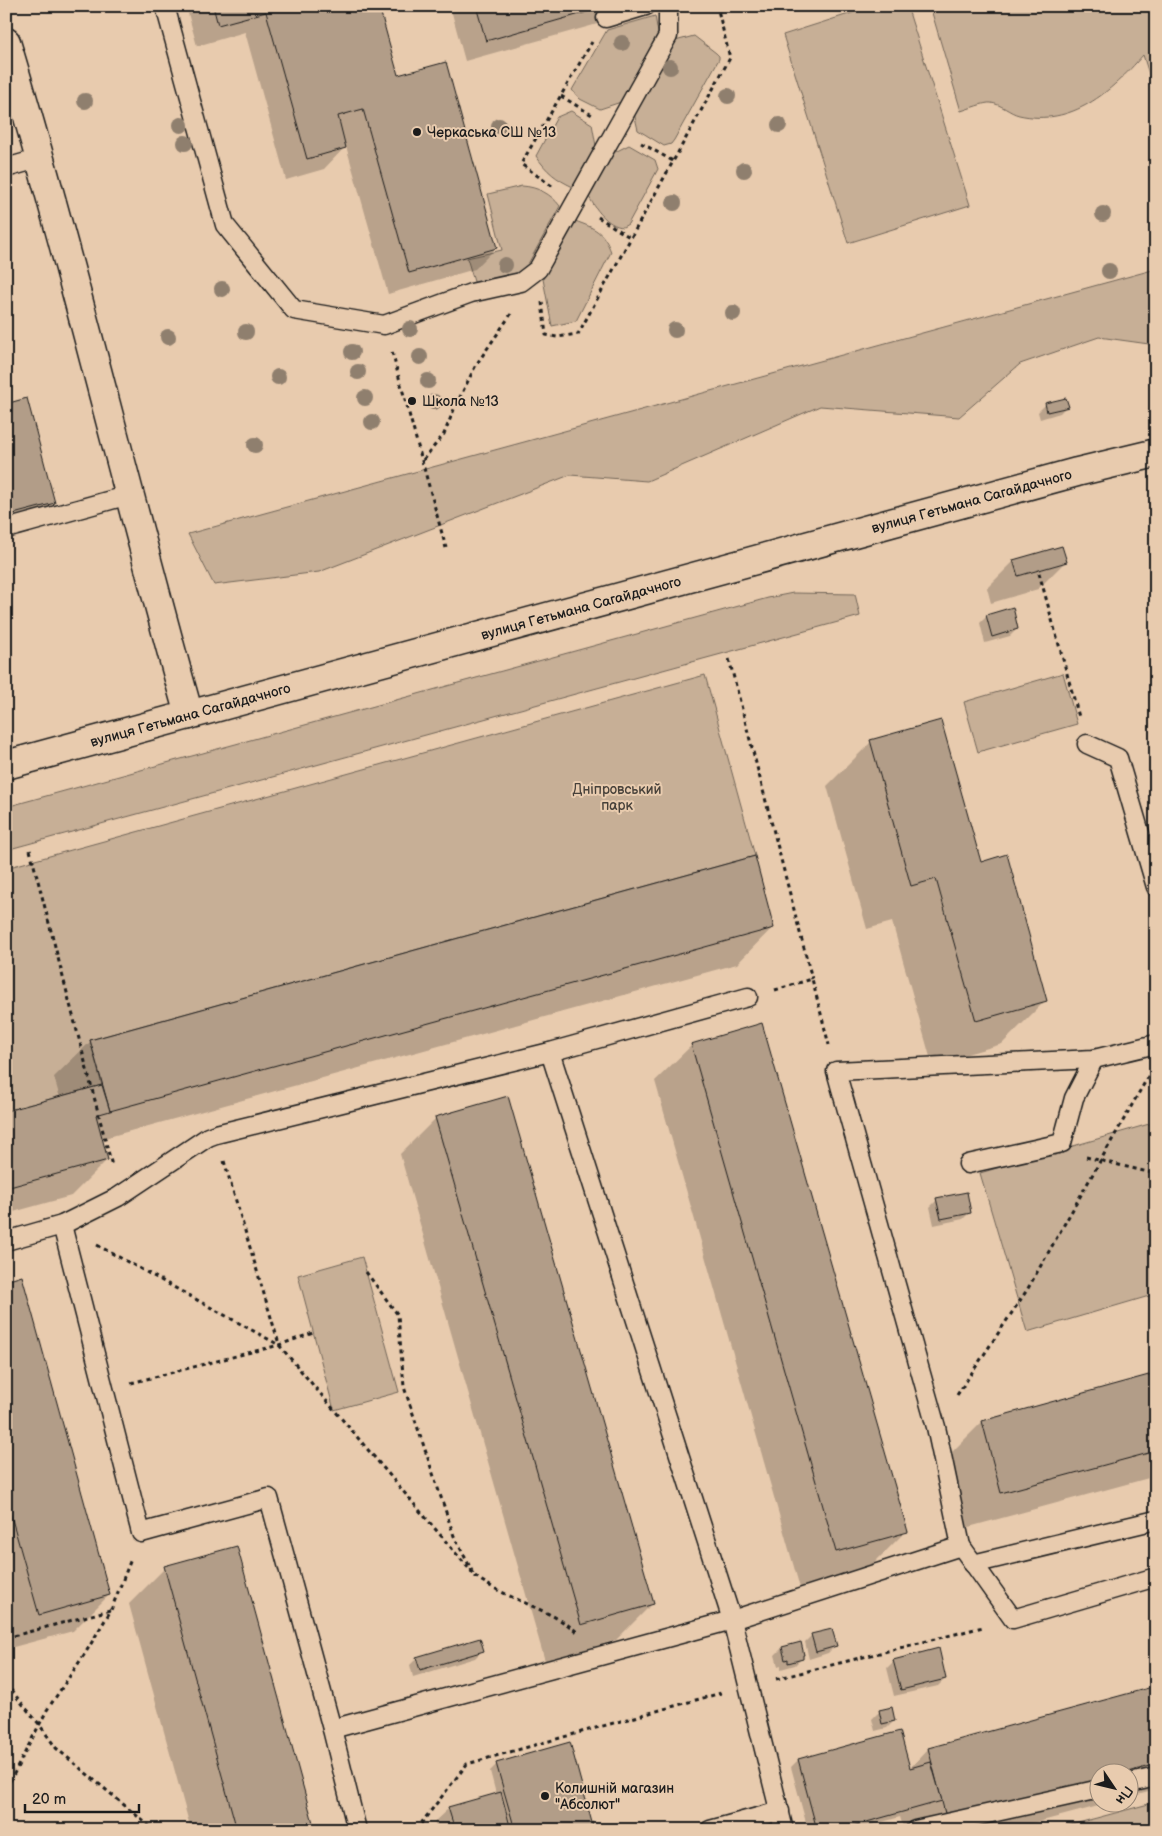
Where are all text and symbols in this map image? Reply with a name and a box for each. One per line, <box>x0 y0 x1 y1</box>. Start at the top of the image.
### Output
place label: Черкаська СШ №13 <box>427 124 556 141</box>
marker: Черкаська СШ №13 <box>411 126 423 138</box>
place label: Школа №13 <box>422 393 499 410</box>
marker: Школа №13 <box>406 395 418 407</box>
street label: вулиця Гетьмана Сагайдачного <box>870 465 1073 536</box>
street label: вулиця Гетьмана Сагайдачного <box>479 572 683 643</box>
street label: вулиця Гетьмана Сагайдачного <box>88 679 292 750</box>
park label: Дніпровський парк <box>573 781 661 814</box>
north arrow <box>1090 1764 1140 1814</box>
place label: Колишній магазин "Абсолют" <box>555 1780 674 1813</box>
scale bar <box>25 1781 139 1813</box>
text: Пн <box>1112 1783 1137 1808</box>
text: 20 m <box>32 1790 66 1809</box>
marker: Колишній магазин "Абсолют" <box>539 1790 551 1802</box>

